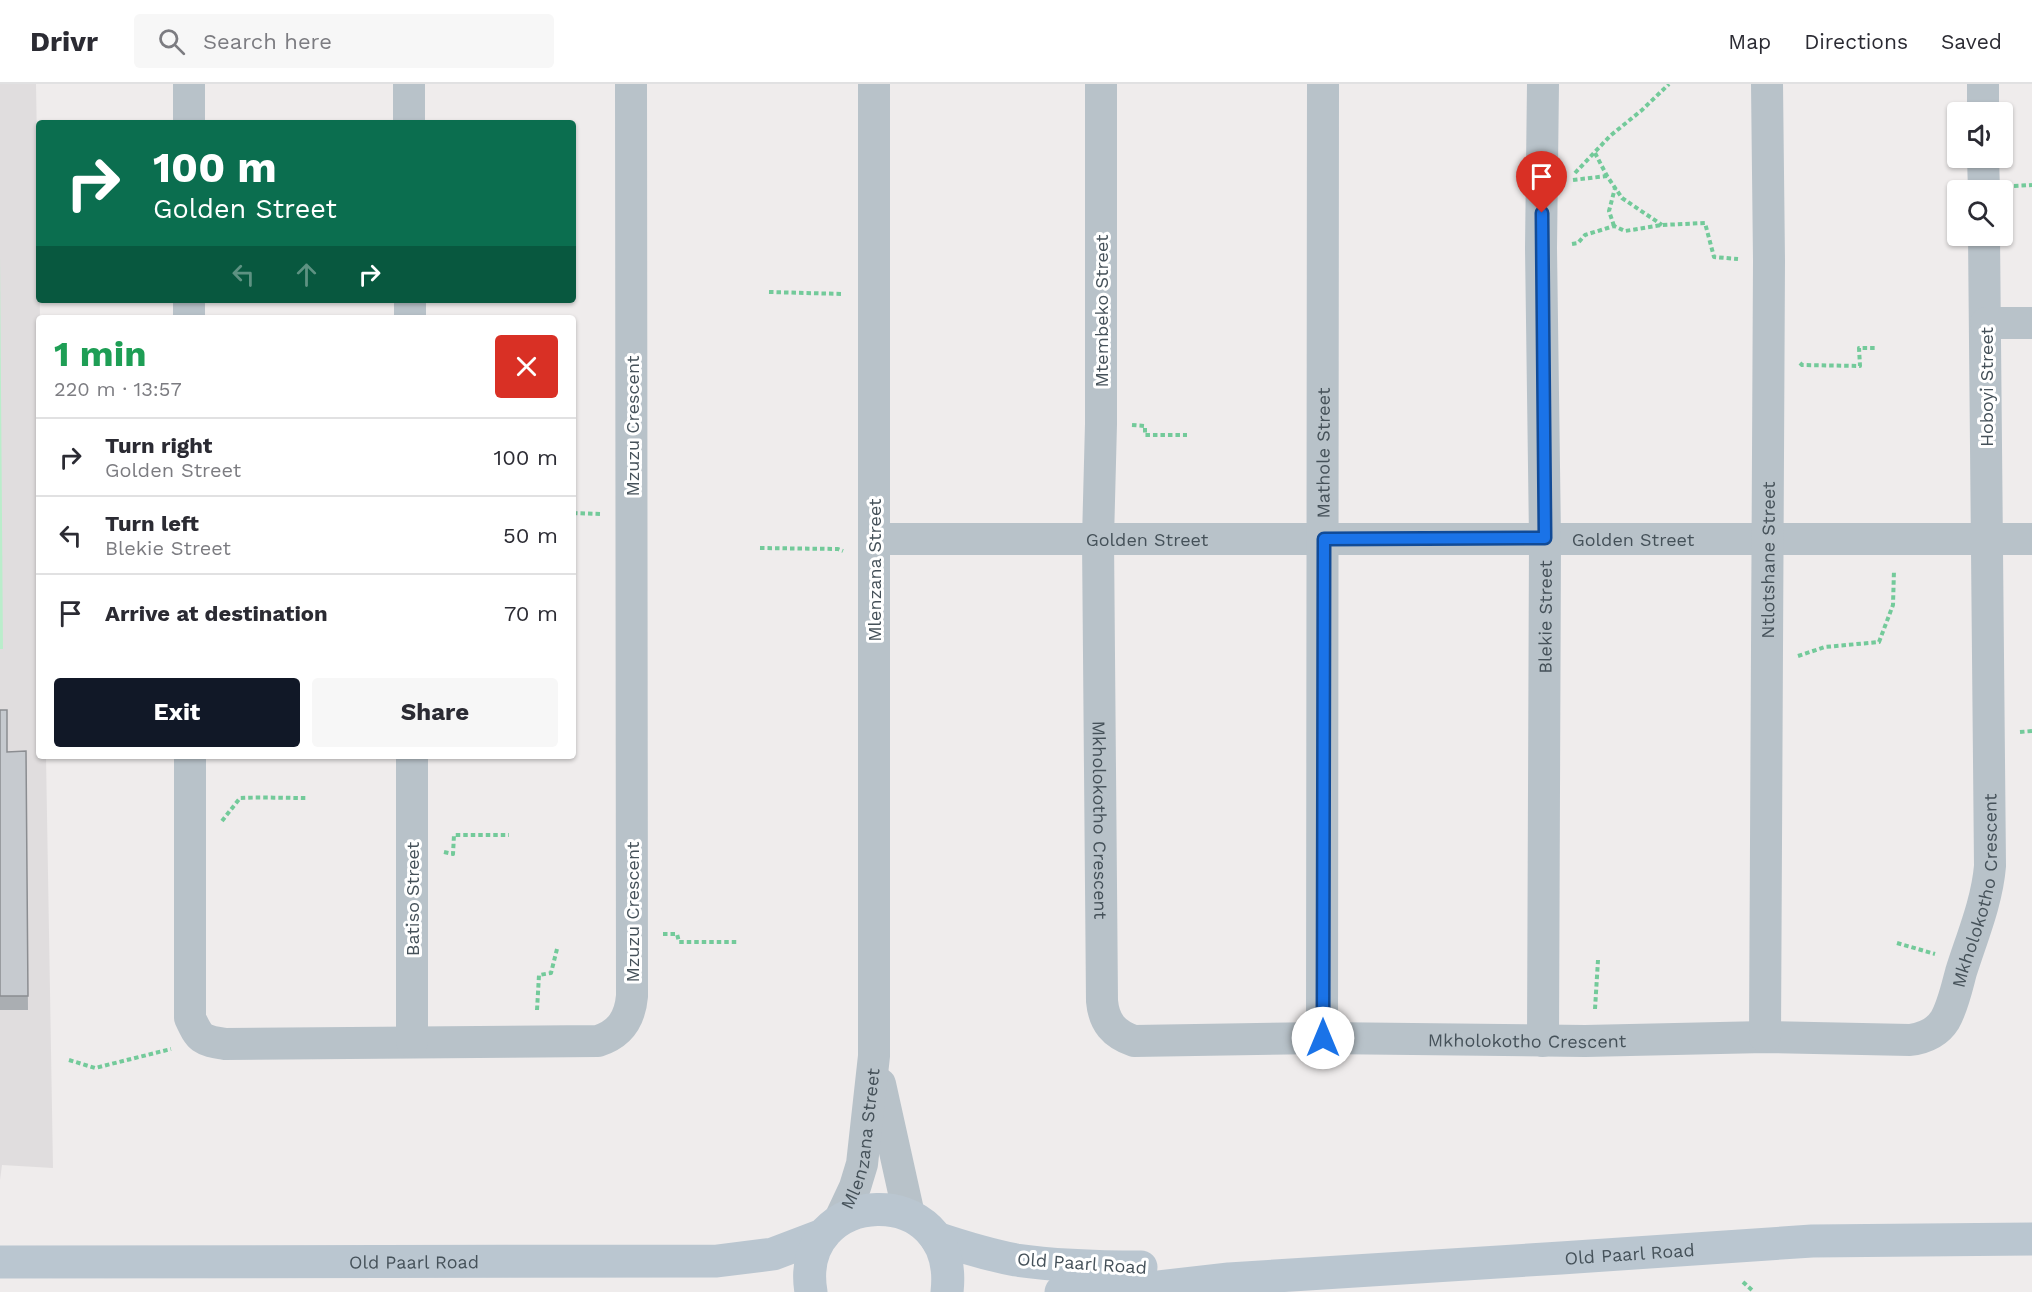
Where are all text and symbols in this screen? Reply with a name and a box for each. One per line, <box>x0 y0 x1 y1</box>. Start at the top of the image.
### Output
search box <box>134 14 554 68</box>
text: Drivr <box>30 25 98 58</box>
icon: search <box>155 25 188 58</box>
text: Search here <box>203 29 332 54</box>
text: Map <box>1728 29 1771 54</box>
text: Directions <box>1804 29 1908 54</box>
text: Saved <box>1941 29 2002 54</box>
map controls <box>1947 102 2013 246</box>
button: sound <box>1947 102 2013 168</box>
text: 100 m <box>153 143 277 192</box>
icon: right <box>54 144 132 222</box>
pin <box>1516 151 1567 213</box>
icon: arrive <box>1525 160 1558 193</box>
button: search <box>1947 180 2013 246</box>
text: Golden Street <box>153 193 337 225</box>
street label: Mtembeko Street <box>1091 234 1112 388</box>
icon: left <box>227 258 260 291</box>
icon: ahead <box>290 258 323 291</box>
icon: right <box>353 258 386 291</box>
street label: Hoboyi Street <box>1976 327 1997 447</box>
text: 1 min <box>54 333 146 375</box>
button: close <box>495 335 558 398</box>
street label: Mzuzu Crescent <box>622 355 643 497</box>
text: 220 m · 13:57 <box>54 377 182 401</box>
street label: Mathole Street <box>1312 387 1333 518</box>
text: Turn right <box>105 433 212 458</box>
icon: right <box>54 441 87 474</box>
text: 100 m <box>494 445 558 470</box>
text: Golden Street <box>105 458 241 482</box>
street label: Ntlotshane Street <box>1757 481 1778 639</box>
street label: Mlenzana Street <box>864 498 885 642</box>
text: Turn left <box>105 511 199 536</box>
icon: left <box>54 519 87 552</box>
text: 50 m <box>503 523 558 548</box>
street label: Golden Street <box>1086 529 1209 550</box>
street label: Golden Street <box>1572 529 1695 550</box>
text: Blekie Street <box>105 536 231 560</box>
street label: Blekie Street <box>1534 560 1555 674</box>
icon: arrive <box>54 597 87 630</box>
text: Arrive at destination <box>105 601 328 626</box>
text: 70 m <box>504 601 558 626</box>
button: Exit <box>54 678 300 747</box>
button: Share <box>312 678 558 747</box>
street label: Mkholokotho Crescent <box>1089 721 1112 920</box>
street label: Mkholokotho Crescent <box>1947 793 2001 990</box>
street label: Batiso Street <box>402 841 423 956</box>
street label: Mzuzu Crescent <box>622 841 643 983</box>
position arrow <box>1291 1006 1355 1070</box>
street label: Mkholokotho Crescent <box>1428 1029 1627 1052</box>
street label: Mlenzana Street <box>836 1067 883 1212</box>
street label: Old Paarl Road <box>1564 1238 1695 1268</box>
street label: Old Paarl Road <box>1016 1248 1148 1278</box>
street label: Old Paarl Road <box>349 1251 479 1272</box>

